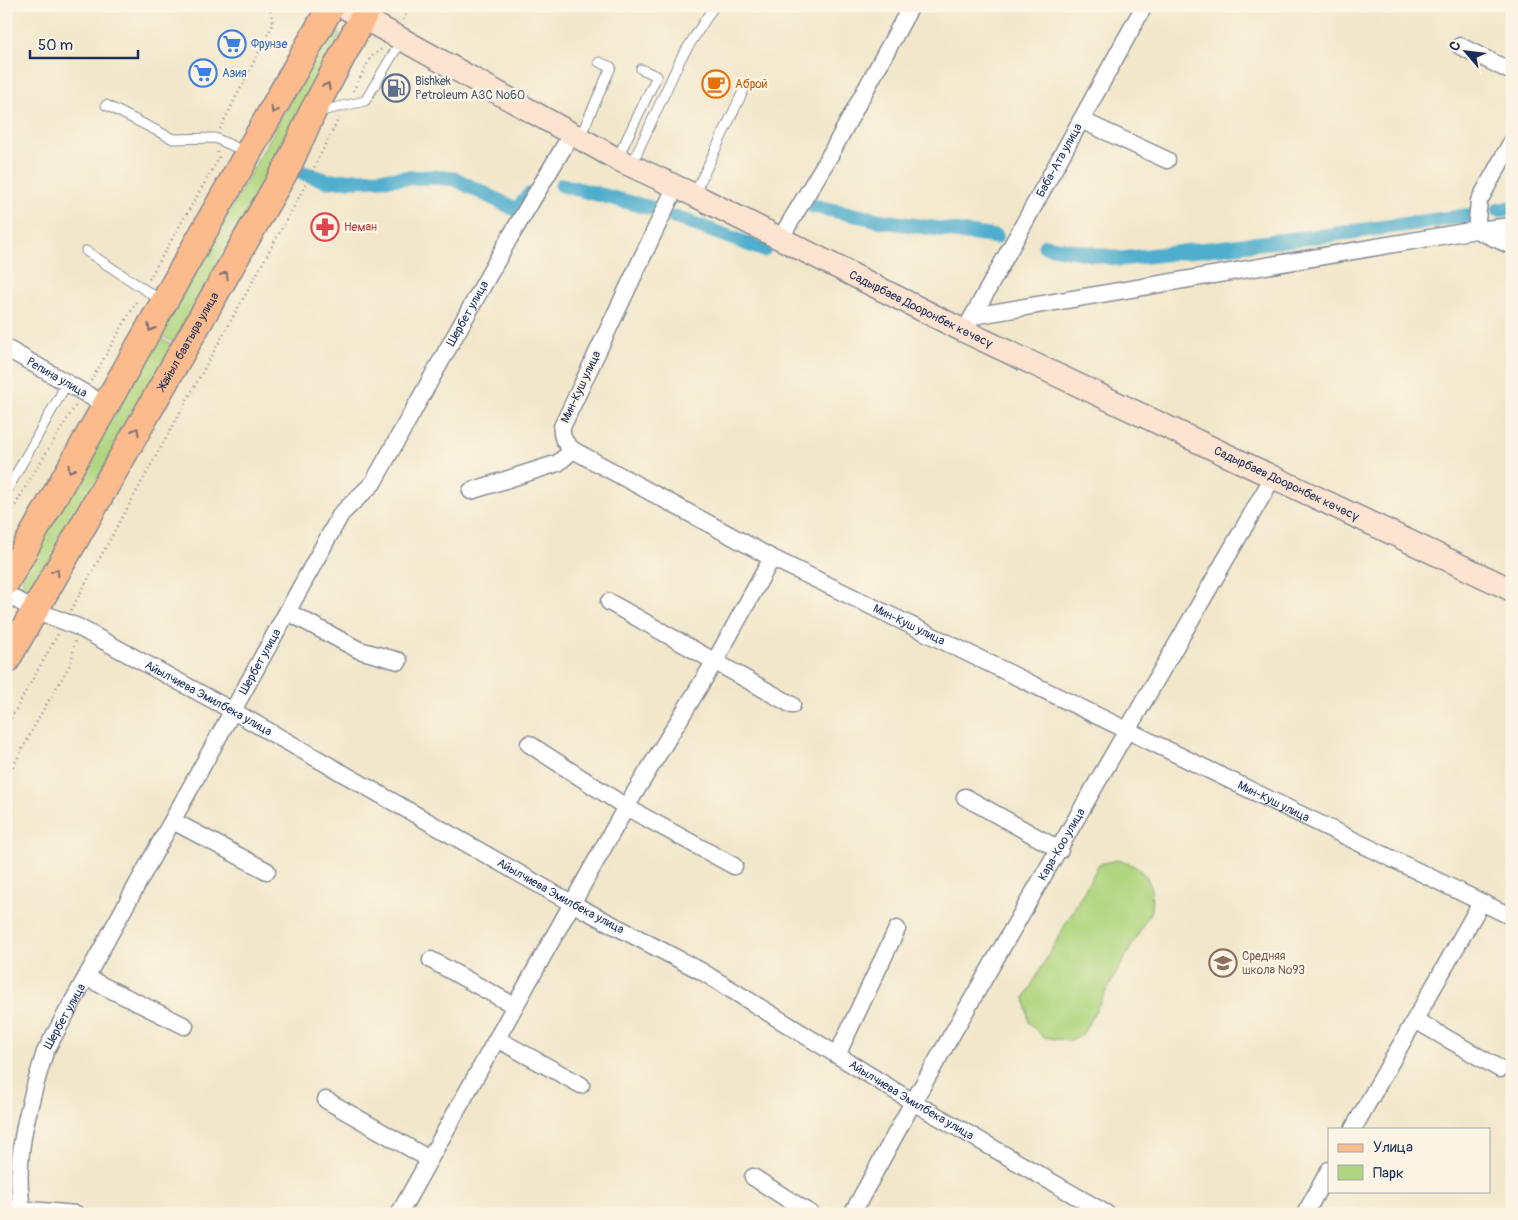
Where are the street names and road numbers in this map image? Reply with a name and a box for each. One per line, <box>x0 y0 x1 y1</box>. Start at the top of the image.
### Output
street label: Баба-Ата улица <box>1033 120 1086 200</box>
street label: Садырбаев Дооронбек көчөсү <box>847 267 996 351</box>
street label: Шербет улица <box>443 278 492 349</box>
street label: Жайыл баатыра улица <box>153 289 222 395</box>
street label: Мин-Куш улица <box>558 348 604 426</box>
street label: Репина улица <box>24 354 90 401</box>
street label: Садырбаев Дооронбек көчөсү <box>1212 443 1362 524</box>
street label: Мин-Куш улица <box>871 601 948 649</box>
street label: Шербет улица <box>236 626 284 697</box>
street label: Айылчиева Эмилбека улица <box>142 657 275 739</box>
street label: Мин-Куш улица <box>1235 778 1312 825</box>
street label: Кара-Коо улица <box>1035 805 1088 883</box>
street label: Айылчиева Эмилбека улица <box>494 855 627 937</box>
street label: Шербет улица <box>41 980 89 1052</box>
street label: Айылчиева Эмилбека улица <box>846 1057 977 1143</box>

